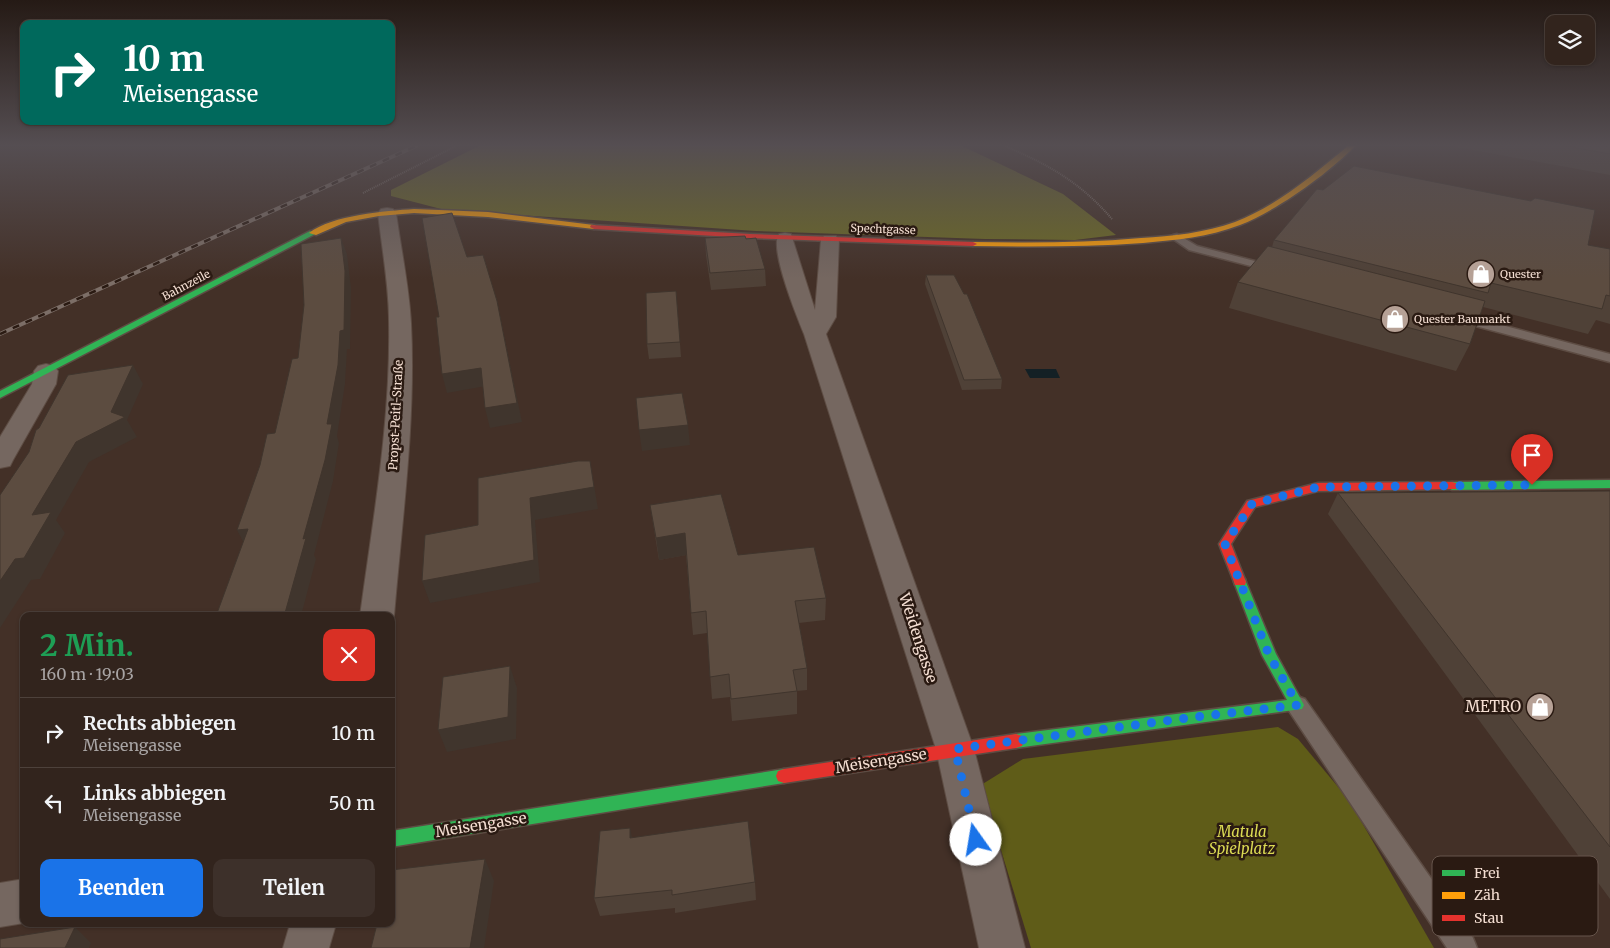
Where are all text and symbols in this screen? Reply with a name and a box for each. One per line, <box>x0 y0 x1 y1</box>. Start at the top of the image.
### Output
map controls <box>1545 15 1595 65</box>
button: layers <box>1545 15 1595 65</box>
text: 10 m <box>123 37 204 81</box>
icon: right <box>40 40 105 105</box>
text: Meisengasse <box>123 80 258 108</box>
street label: Spechtgasse <box>850 221 916 237</box>
shop icon: Quester <box>1466 259 1496 289</box>
street label: Bahnzeile <box>160 266 213 303</box>
place label: Quester <box>1500 267 1541 281</box>
shop icon: Quester Baumarkt <box>1380 304 1410 334</box>
place label: Quester Baumarkt <box>1414 312 1511 326</box>
street label: Propst-Peitl-Straße <box>385 359 406 471</box>
pin <box>1511 434 1553 485</box>
icon: arrive <box>1518 441 1546 469</box>
street label: Weidengasse <box>895 590 942 685</box>
text: 2 Min. <box>40 626 134 664</box>
button: close <box>323 629 375 681</box>
text: 160 m · 19:03 <box>40 664 134 684</box>
shop icon: METRO <box>1525 692 1555 722</box>
place label: METRO <box>1465 697 1521 716</box>
text: Rechts abbiegen <box>83 711 236 735</box>
icon: right <box>40 719 68 747</box>
text: 10 m <box>332 721 375 745</box>
text: Meisengasse <box>83 735 181 755</box>
street label: Meisengasse <box>834 744 928 777</box>
text: Links abbiegen <box>83 781 226 805</box>
icon: left <box>40 789 68 817</box>
text: 50 m <box>329 791 375 815</box>
text: Meisengasse <box>83 805 181 825</box>
street label: Meisengasse <box>434 808 528 841</box>
position arrow <box>949 813 1001 865</box>
park label: Matula Spielplatz <box>1209 822 1276 858</box>
legend <box>1432 856 1598 936</box>
button: Beenden <box>40 859 203 917</box>
button: Teilen <box>213 859 375 917</box>
text: Frei <box>1474 864 1500 882</box>
text: Zäh <box>1474 886 1500 904</box>
text: Stau <box>1474 909 1504 927</box>

